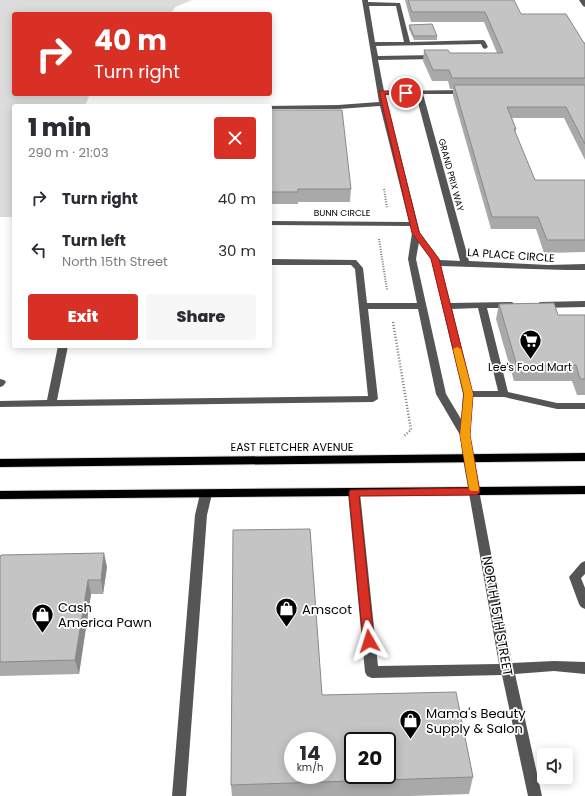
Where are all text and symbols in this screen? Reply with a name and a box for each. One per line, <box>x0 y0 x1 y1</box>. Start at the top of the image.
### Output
text: 40 m <box>94 21 167 60</box>
icon: right <box>28 28 80 80</box>
text: Turn right <box>94 59 180 84</box>
pin <box>389 76 423 110</box>
icon: arrive <box>395 82 417 104</box>
text: 1 min <box>28 111 91 144</box>
button: close <box>214 117 256 159</box>
street label: GRAND PRIX WAY <box>436 137 467 213</box>
text: 290 m · 21:03 <box>28 143 109 162</box>
icon: right <box>28 187 50 209</box>
text: Turn right <box>62 188 138 209</box>
text: 40 m <box>218 188 256 209</box>
street label: BUNN CIRCLE <box>314 207 371 219</box>
text: Turn left <box>62 230 126 251</box>
icon: left <box>28 239 50 261</box>
text: 30 m <box>218 240 256 261</box>
street label: LA PLACE CIRCLE <box>467 244 555 266</box>
text: North 15th Street <box>62 252 168 271</box>
button: Exit <box>28 294 138 340</box>
button: Share <box>146 294 256 340</box>
supermarket icon: Lee's Food Mart <box>517 328 543 361</box>
place label: Lee's Food Mart <box>488 359 572 375</box>
street label: EAST FLETCHER AVENUE <box>231 439 353 455</box>
street label: NORTH 15TH STREET <box>478 555 517 678</box>
shop icon: Amscot <box>274 596 300 629</box>
place label: Cash America Pawn <box>58 598 152 632</box>
place label: Amscot <box>302 600 352 619</box>
shop icon: Cash America Pawn <box>29 601 55 634</box>
position arrow <box>348 620 390 662</box>
place label: Mama's Beauty Supply & Salon <box>426 704 526 738</box>
shop icon: Mama's Beauty Supply & Salon <box>398 707 424 740</box>
speed limit sign: 20 <box>344 732 396 784</box>
text: 14 <box>299 739 321 767</box>
map controls <box>537 748 573 784</box>
button: sound <box>537 748 573 784</box>
text: km/h <box>297 760 323 775</box>

